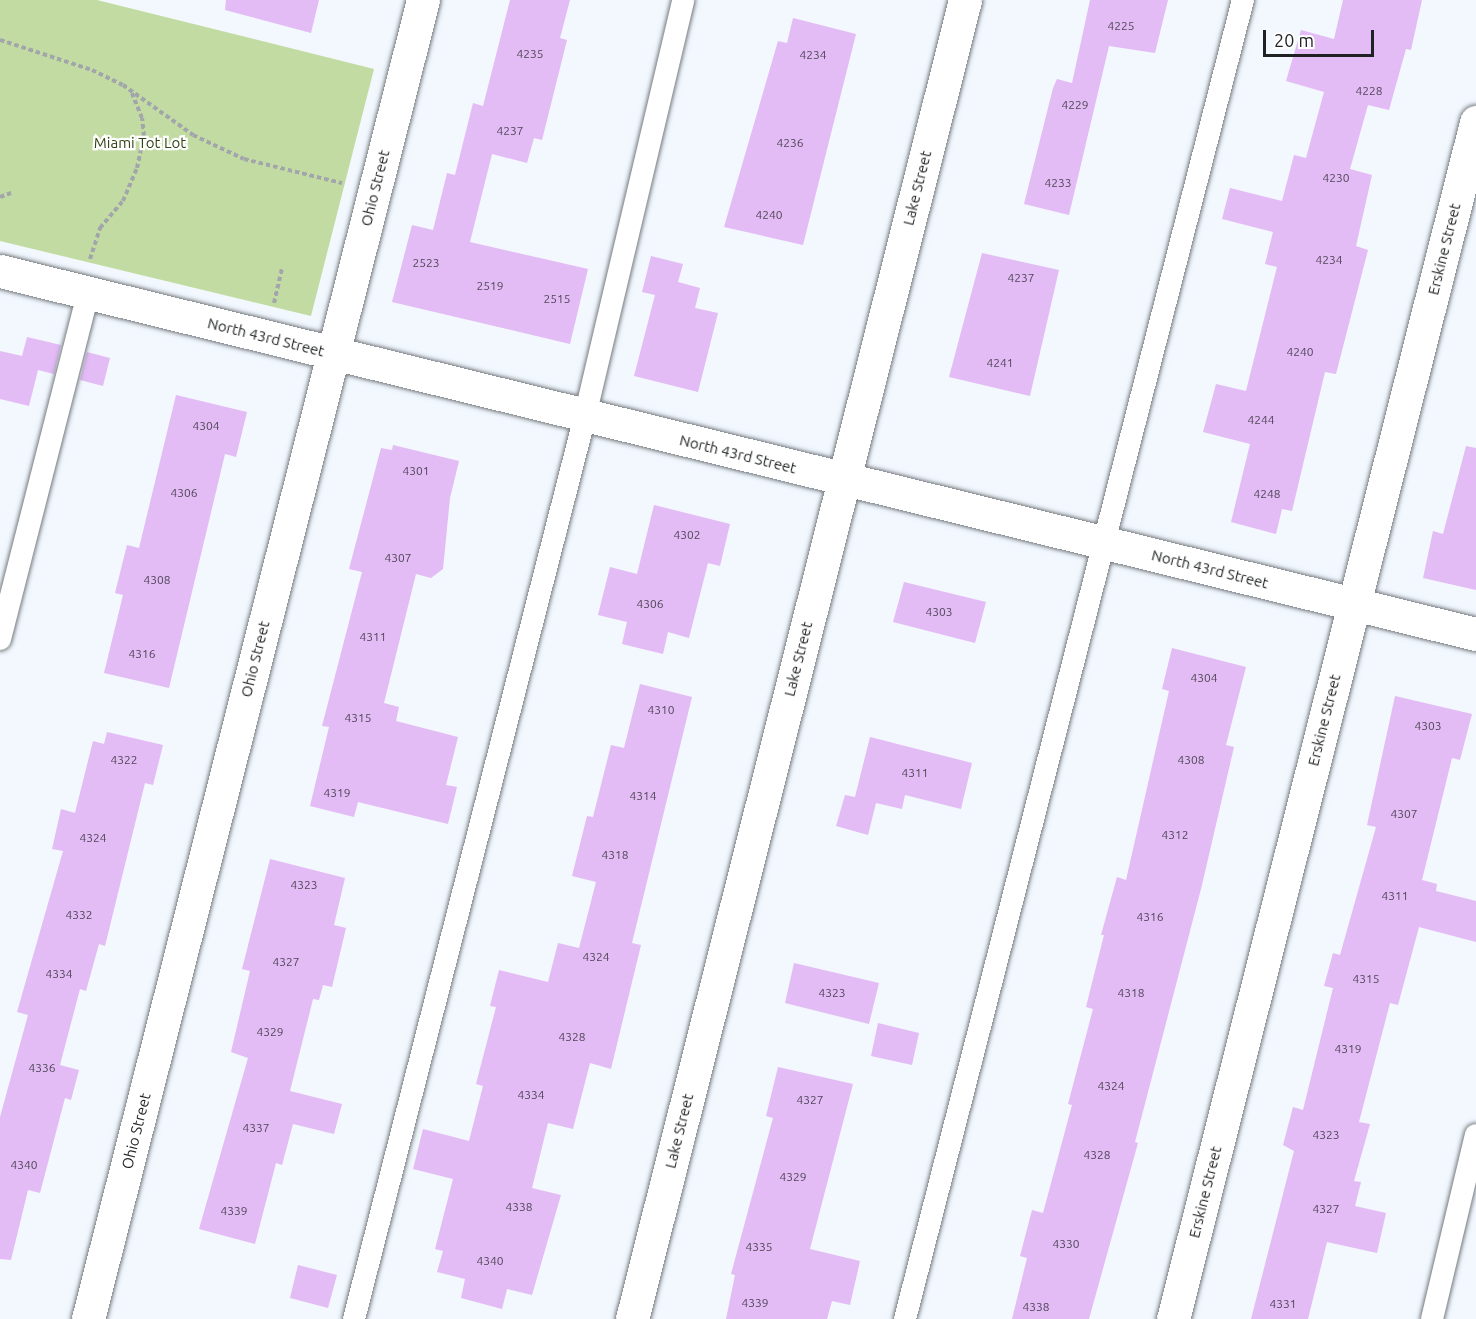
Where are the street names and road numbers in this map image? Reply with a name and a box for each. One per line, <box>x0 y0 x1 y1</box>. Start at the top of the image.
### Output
street label: Ohio Street <box>357 148 393 228</box>
street label: Lake Street <box>899 149 935 227</box>
street label: Erskine Street <box>1424 201 1464 297</box>
street label: North 43rd Street <box>206 314 326 360</box>
street label: North 43rd Street <box>678 431 798 477</box>
street label: North 43rd Street <box>1150 546 1270 592</box>
street label: Ohio Street <box>237 619 273 699</box>
street label: Lake Street <box>780 620 816 698</box>
street label: Erskine Street <box>1304 672 1344 768</box>
street label: Ohio Street <box>118 1091 154 1171</box>
street label: Lake Street <box>661 1092 697 1170</box>
street label: Erskine Street <box>1185 1144 1225 1240</box>

